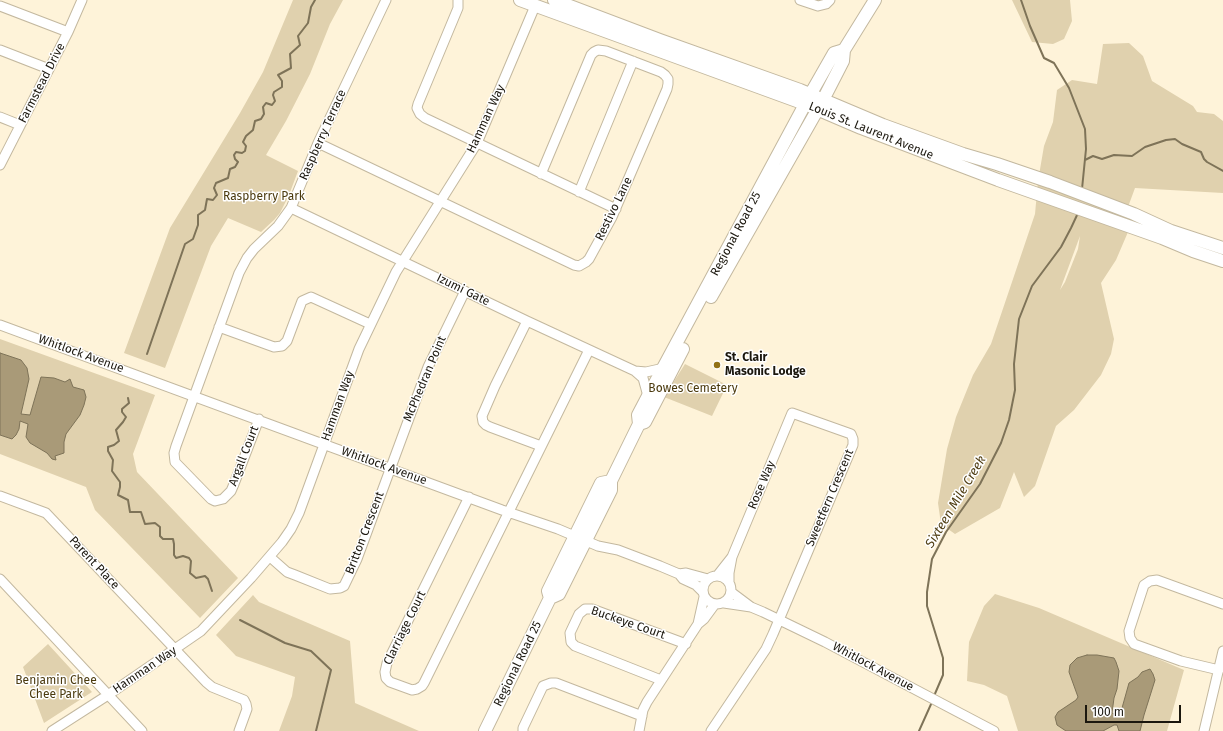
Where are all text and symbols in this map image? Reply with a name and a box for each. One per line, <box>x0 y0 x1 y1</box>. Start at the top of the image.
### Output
street label: Farmstead Drive <box>16 41 68 125</box>
street label: Hamman Way <box>464 83 508 155</box>
street label: Raspberry Terrace <box>297 87 349 183</box>
street label: Louis St. Laurent Avenue <box>806 99 936 163</box>
street label: Restivo Lane <box>592 175 636 243</box>
street label: Regional Road 25 <box>708 189 764 279</box>
park label: Raspberry Park <box>223 190 305 204</box>
street label: Izumi Gate <box>434 271 492 309</box>
street label: Whitlock Avenue <box>36 332 126 376</box>
street label: McPhedran Point <box>400 334 450 424</box>
place label: St. Clair Masonic Lodge <box>725 351 806 379</box>
marker: St. Clair Masonic Lodge <box>712 360 722 370</box>
street label: Hamman Way <box>319 369 357 443</box>
park label: Bowes Cemetery <box>648 382 738 396</box>
street label: Argall Court <box>226 424 262 488</box>
street label: Whitlock Avenue <box>339 444 429 488</box>
street label: Sweetfern Crescent <box>803 447 857 549</box>
water label: Sixteen Mile Creek <box>922 453 990 551</box>
street label: Rose Way <box>745 459 779 511</box>
street label: Britton Crescent <box>343 490 387 576</box>
street label: Parent Place <box>66 534 122 592</box>
street label: Clarriage Court <box>381 589 429 667</box>
street label: Buckeye Court <box>589 604 667 642</box>
street label: Regional Road 25 <box>491 619 545 709</box>
street label: Whitlock Avenue <box>830 640 916 694</box>
street label: Hamman Way <box>110 643 180 697</box>
park label: Benjamin Chee Chee Park <box>15 674 97 702</box>
scale bar <box>1087 697 1183 723</box>
text: 100 m <box>1092 705 1124 719</box>

